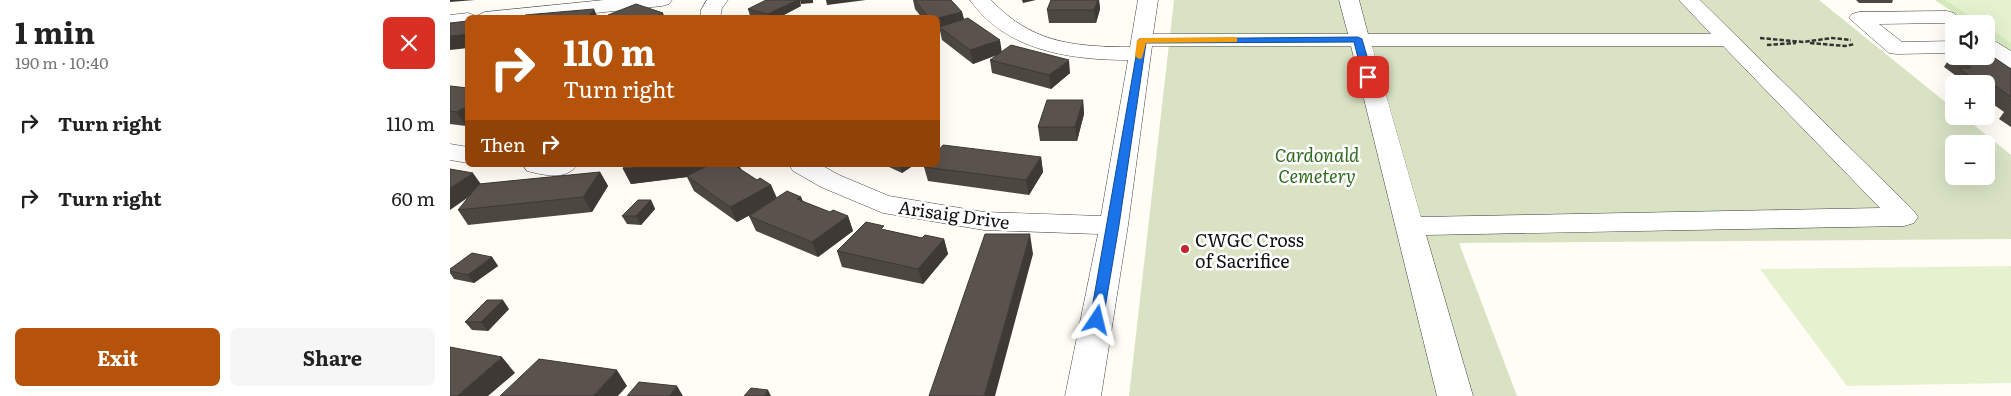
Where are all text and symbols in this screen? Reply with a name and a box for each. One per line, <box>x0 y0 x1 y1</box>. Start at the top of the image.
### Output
text: 1 min <box>15 9 95 53</box>
map controls <box>1945 15 1995 185</box>
button: sound <box>1945 15 1995 65</box>
button: close <box>383 17 435 69</box>
text: 110 m <box>563 25 655 77</box>
icon: right <box>480 35 545 100</box>
text: 190 m · 10:40 <box>15 50 108 74</box>
pin <box>1347 56 1389 98</box>
icon: arrive <box>1354 63 1382 91</box>
text: Turn right <box>563 72 675 105</box>
button: + <box>1945 75 1995 125</box>
icon: right <box>15 109 43 137</box>
text: Turn right <box>58 109 162 137</box>
text: 110 m <box>386 109 435 137</box>
text: Then <box>480 130 526 158</box>
icon: right <box>536 130 564 158</box>
button: − <box>1945 135 1995 185</box>
park label: Cardonald Cemetery <box>1275 141 1360 189</box>
icon: right <box>15 184 43 212</box>
text: Turn right <box>58 184 162 212</box>
text: 60 m <box>392 184 435 212</box>
street label: Arisaig Drive <box>897 193 1011 235</box>
place label: CWGC Cross of Sacrifice <box>1195 226 1304 274</box>
marker: CWGC Cross of Sacrifice <box>1179 243 1191 255</box>
position arrow <box>1070 293 1122 345</box>
button: Exit <box>15 328 220 386</box>
button: Share <box>230 328 435 386</box>

